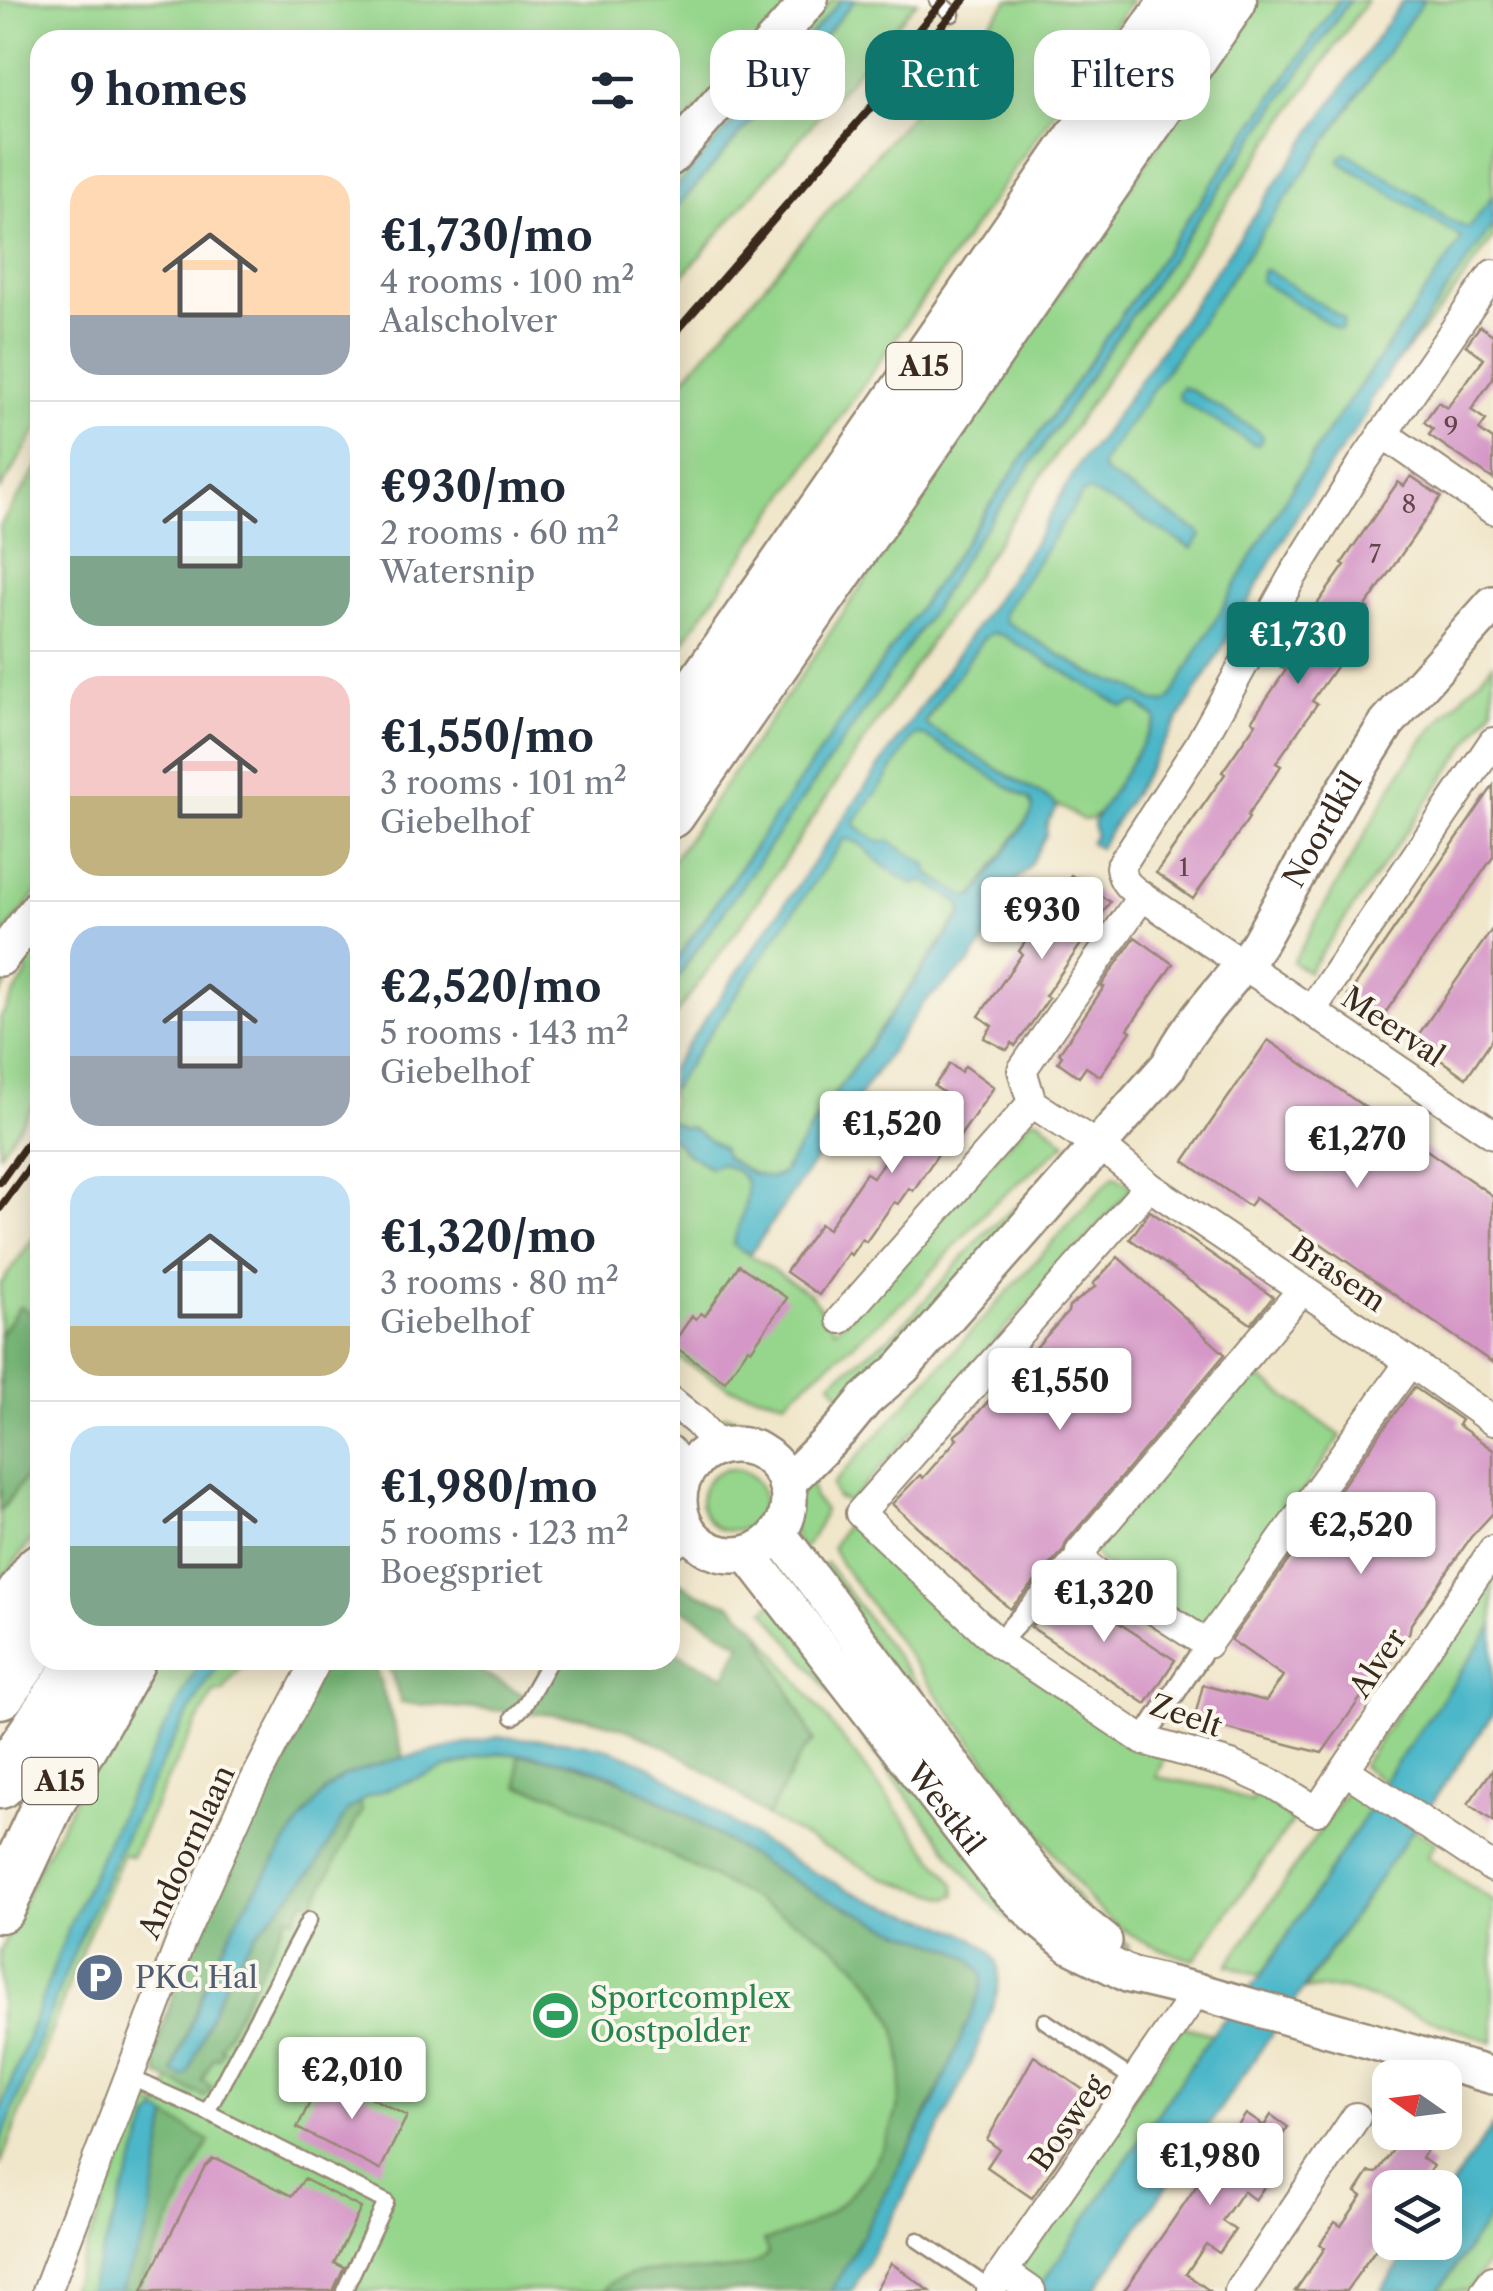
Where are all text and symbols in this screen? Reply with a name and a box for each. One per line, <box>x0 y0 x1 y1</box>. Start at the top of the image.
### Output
chip: Buy <box>710 30 845 120</box>
chip: Rent <box>865 30 1014 120</box>
chip: Filters <box>1034 30 1210 120</box>
icon: filters <box>585 63 640 118</box>
text: 9 homes <box>70 64 248 116</box>
text: €1,730/mo <box>380 210 593 262</box>
icon: home <box>150 215 270 335</box>
text: 4 rooms · 100 m² <box>380 262 635 301</box>
text: Aalscholver <box>380 301 558 340</box>
road number: A15 <box>886 343 962 389</box>
house number: 9 <box>1444 411 1458 442</box>
text: €930/mo <box>380 461 566 513</box>
icon: home <box>150 466 270 586</box>
house number: 8 <box>1402 489 1416 520</box>
text: 2 rooms · 60 m² <box>380 513 619 552</box>
house number: 7 <box>1369 539 1382 570</box>
text: Watersnip <box>380 552 535 591</box>
pin: €1,730 <box>1217 602 1379 687</box>
text: €1,730 <box>1249 615 1347 654</box>
text: €1,550/mo <box>380 711 594 763</box>
icon: home <box>150 716 270 836</box>
text: 3 rooms · 101 m² <box>380 763 627 802</box>
street label: Noordkil <box>1275 765 1370 894</box>
text: Giebelhof <box>380 802 531 841</box>
house number: 1 <box>1179 852 1190 883</box>
pin: €930 <box>983 877 1101 962</box>
text: €930 <box>1003 890 1081 929</box>
text: €2,520/mo <box>380 961 601 1013</box>
icon: home <box>150 966 270 1086</box>
street label: Meerval <box>1335 979 1452 1074</box>
text: 5 rooms · 143 m² <box>380 1013 629 1052</box>
text: Giebelhof <box>380 1052 531 1091</box>
pin: €1,520 <box>811 1091 973 1176</box>
text: €1,520 <box>842 1104 942 1143</box>
pin: €1,270 <box>1276 1106 1438 1191</box>
text: €1,270 <box>1307 1119 1407 1158</box>
text: €1,320/mo <box>380 1211 596 1263</box>
icon: home <box>150 1216 270 1336</box>
street label: Brasem <box>1284 1229 1393 1320</box>
text: 3 rooms · 80 m² <box>380 1263 619 1302</box>
text: Giebelhof <box>380 1302 531 1341</box>
pin: €1,550 <box>979 1348 1141 1433</box>
text: €1,550 <box>1010 1361 1110 1400</box>
text: €1,980/mo <box>380 1461 597 1513</box>
icon: home <box>150 1466 270 1586</box>
pin: €2,520 <box>1280 1492 1442 1577</box>
text: €2,520 <box>1309 1505 1413 1544</box>
text: 5 rooms · 123 m² <box>380 1513 629 1552</box>
text: Boegspriet <box>380 1552 543 1591</box>
pin: €1,320 <box>1023 1560 1185 1645</box>
text: €1,320 <box>1054 1573 1154 1612</box>
street label: Alver <box>1341 1621 1414 1705</box>
street label: Zeelt <box>1145 1686 1227 1745</box>
street label: Westkil <box>898 1754 993 1862</box>
road number: A15 <box>22 1758 98 1804</box>
street label: Andoornlaan <box>130 1759 243 1945</box>
parking icon: PKC Hal <box>74 1952 126 2004</box>
place label: PKC Hal <box>135 1959 258 1996</box>
place label: Sportcomplex Oostpolder <box>590 1979 791 2050</box>
sports icon: Sportcomplex Oostpolder <box>529 1989 581 2041</box>
pin: €2,010 <box>271 2037 433 2122</box>
text: €2,010 <box>301 2050 403 2089</box>
north arrow <box>1372 2060 1462 2150</box>
map controls <box>1372 2060 1462 2260</box>
street label: Bosweg <box>1021 2067 1114 2178</box>
pin: €1,980 <box>1129 2123 1291 2208</box>
text: €1,980 <box>1159 2136 1261 2175</box>
button: layers <box>1372 2170 1462 2260</box>

